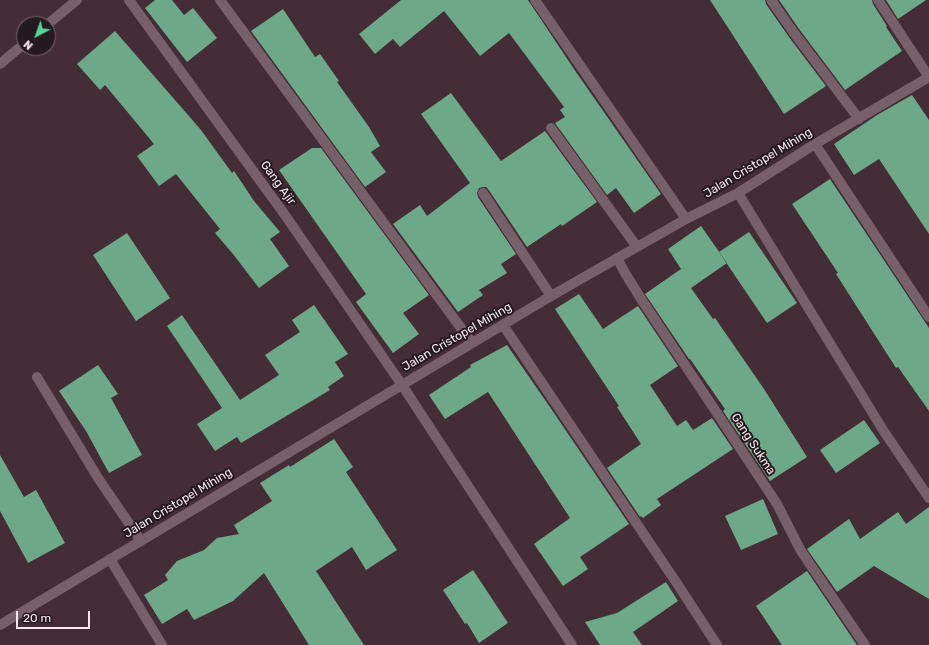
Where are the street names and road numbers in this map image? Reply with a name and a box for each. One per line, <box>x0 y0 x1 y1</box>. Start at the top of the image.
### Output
street label: Jalan Cristopel Mihing <box>701 125 815 201</box>
street label: Gang Ajir <box>257 158 299 208</box>
street label: Jalan Cristopel Mihing <box>400 300 514 374</box>
street label: Gang Sukma <box>728 411 778 477</box>
street label: Jalan Cristopel Mihing <box>121 465 235 541</box>

